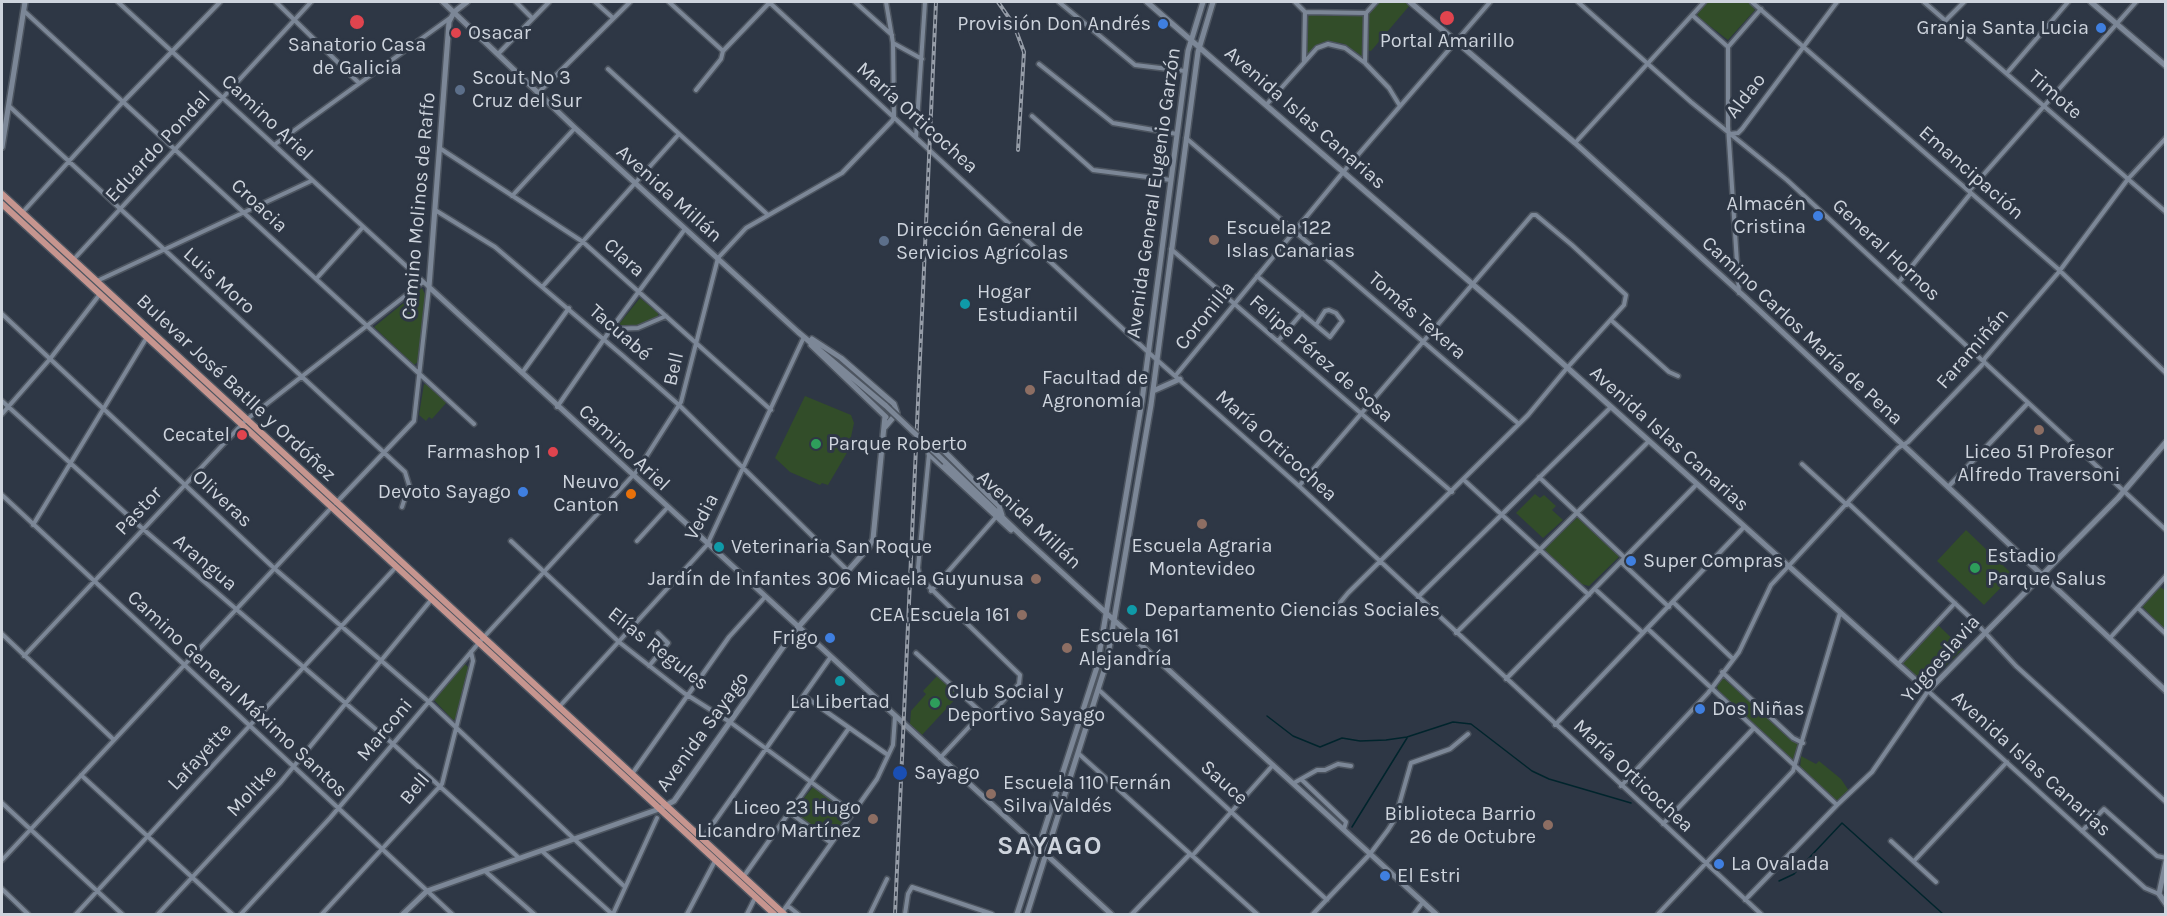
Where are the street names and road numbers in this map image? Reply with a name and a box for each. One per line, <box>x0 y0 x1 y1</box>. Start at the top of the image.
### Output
street label: Avenida Islas Canarias <box>1219 41 1391 195</box>
street label: Avenida General Eugenio Garzón <box>1122 46 1186 340</box>
street label: María Orticochea <box>851 57 983 179</box>
street label: Timote <box>2023 65 2087 125</box>
street label: Aldao <box>1721 69 1771 123</box>
street label: Camino Ariel <box>216 70 318 166</box>
street label: Eduardo Pondal <box>100 86 216 208</box>
street label: Camino Molinos de Raffo <box>397 91 441 321</box>
street label: Emancipación <box>1914 121 2028 225</box>
street label: Avenida Millán <box>611 140 727 248</box>
street label: Croacia <box>226 174 292 238</box>
street label: General Hornos <box>1827 194 1945 306</box>
street label: Camino Carlos María de Pena <box>1696 231 1908 431</box>
street label: Clara <box>598 233 650 283</box>
street label: Luis Moro <box>178 242 260 320</box>
street label: Tomás Texera <box>1363 267 1471 365</box>
street label: Coronilla <box>1170 277 1240 355</box>
street label: Bulevar José Batlle y Ordóñez <box>131 289 341 487</box>
street label: Felipe Pérez de Sosa <box>1244 290 1398 428</box>
street label: Tacuabé <box>584 299 656 367</box>
street label: Faramiñán <box>1931 304 2015 394</box>
street label: Bell <box>658 350 690 388</box>
street label: Avenida Islas Canarias <box>1584 361 1754 517</box>
street label: María Orticochea <box>1210 385 1342 507</box>
street label: Camino Ariel <box>573 400 675 496</box>
street label: Oliveras <box>187 465 257 533</box>
street label: Avenida Millán <box>972 465 1086 575</box>
street label: Pastor <box>110 482 168 540</box>
street label: Vedia <box>680 489 724 545</box>
street label: Arangua <box>168 529 242 597</box>
street label: Camino General Máximo Santos <box>122 586 352 802</box>
street label: Elías Regules <box>603 602 713 696</box>
street label: Yugoeslavia <box>1896 610 1986 708</box>
street label: Avenida Sayago <box>651 667 755 797</box>
street label: Avenida Islas Canarias <box>1946 686 2116 842</box>
street label: Marconi <box>352 694 418 766</box>
street label: María Orticochea <box>1568 714 1698 838</box>
street label: Lafayette <box>163 718 237 796</box>
street label: Sauce <box>1195 755 1253 811</box>
street label: Moltke <box>222 760 282 822</box>
street label: Bell <box>395 768 435 810</box>

